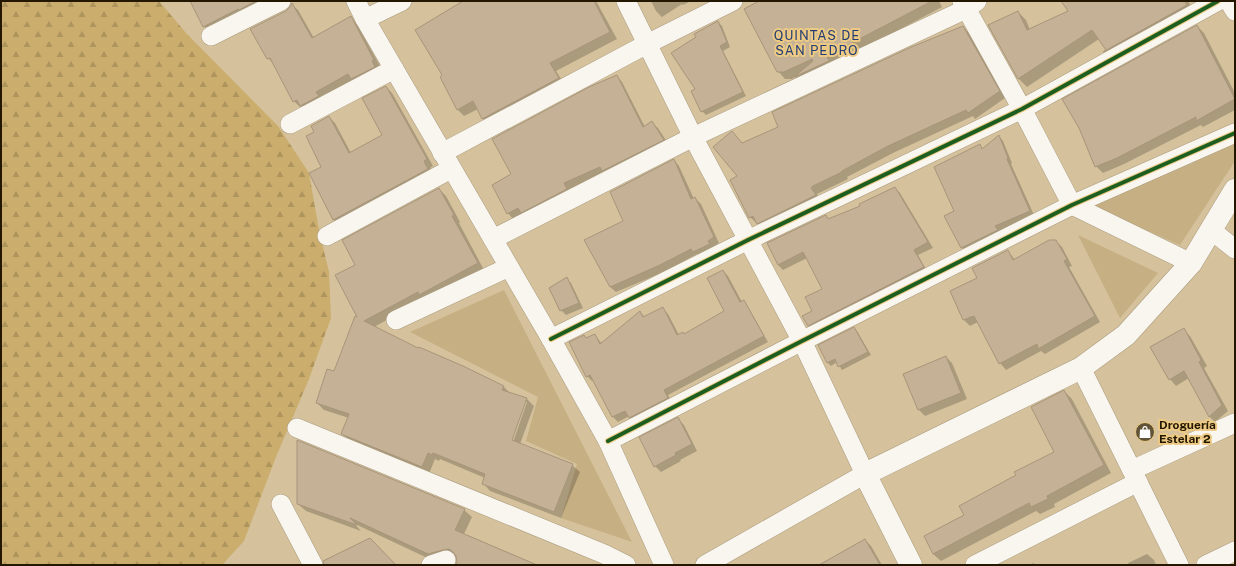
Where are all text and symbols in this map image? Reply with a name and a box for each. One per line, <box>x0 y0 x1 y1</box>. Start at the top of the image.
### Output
district label: QUINTAS DE SAN PEDRO <box>774 28 860 58</box>
place label: Droguería Estelar 2 <box>1159 418 1216 446</box>
shop icon: Droguería Estelar 2 <box>1134 421 1156 443</box>

